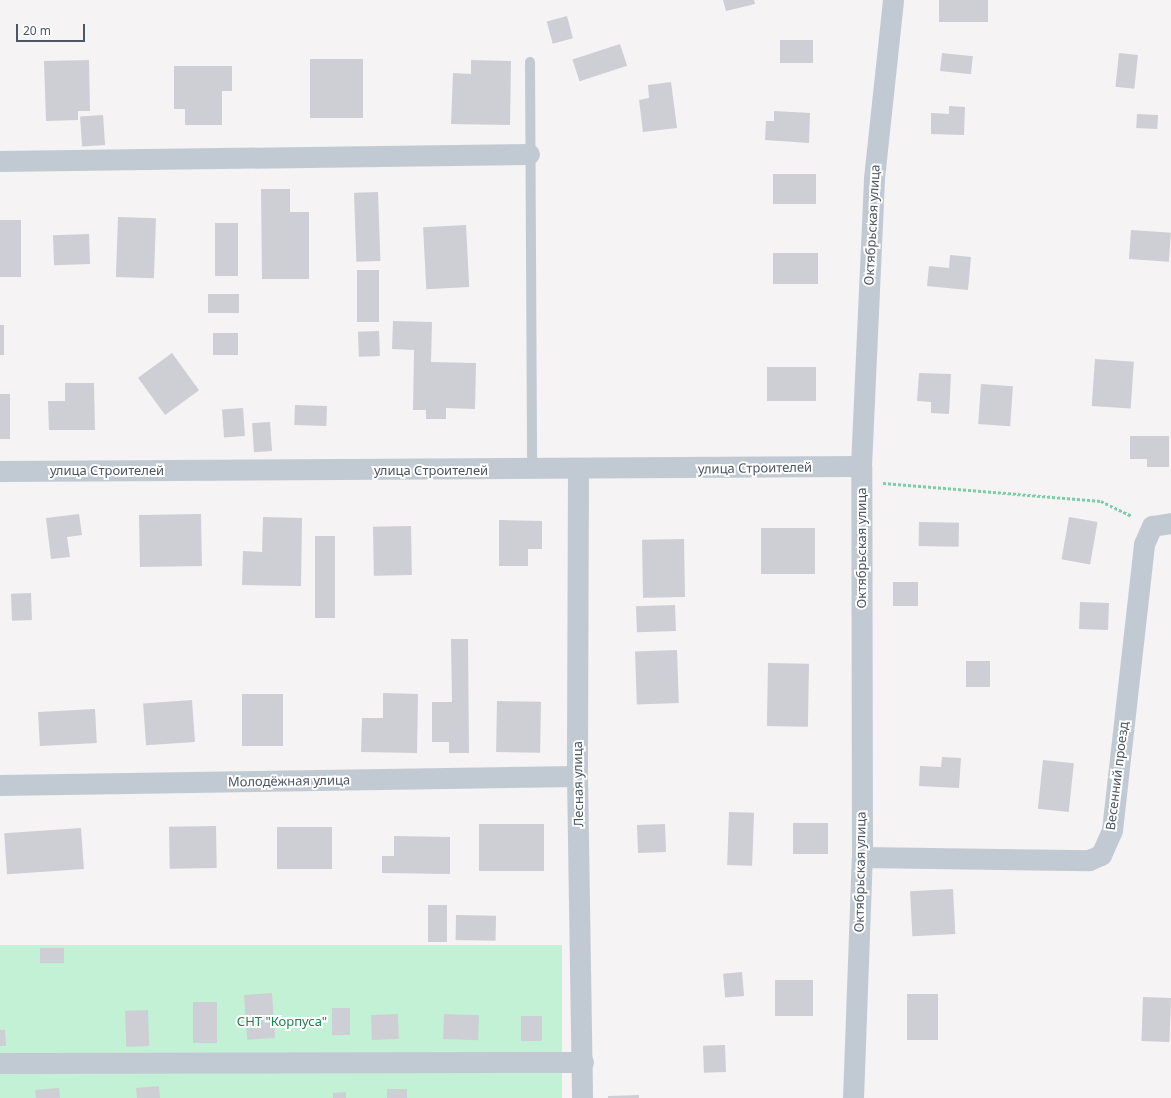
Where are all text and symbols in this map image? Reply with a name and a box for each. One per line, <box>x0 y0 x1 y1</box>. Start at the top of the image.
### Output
scale bar <box>18 16 87 42</box>
text: 20 m <box>23 22 51 39</box>
street label: Октябрьская улица <box>861 164 883 286</box>
street label: улица Строителей <box>698 459 812 477</box>
street label: улица Строителей <box>50 462 164 478</box>
street label: улица Строителей <box>374 462 488 478</box>
street label: Октябрьская улица <box>853 487 869 609</box>
street label: Весенний проезд <box>1103 721 1131 831</box>
street label: Лесная улица <box>569 741 587 827</box>
street label: Молодёжная улица <box>228 772 350 790</box>
street label: Октябрьская улица <box>851 811 869 933</box>
park label: СНТ "Корпуса" <box>237 1013 327 1029</box>

